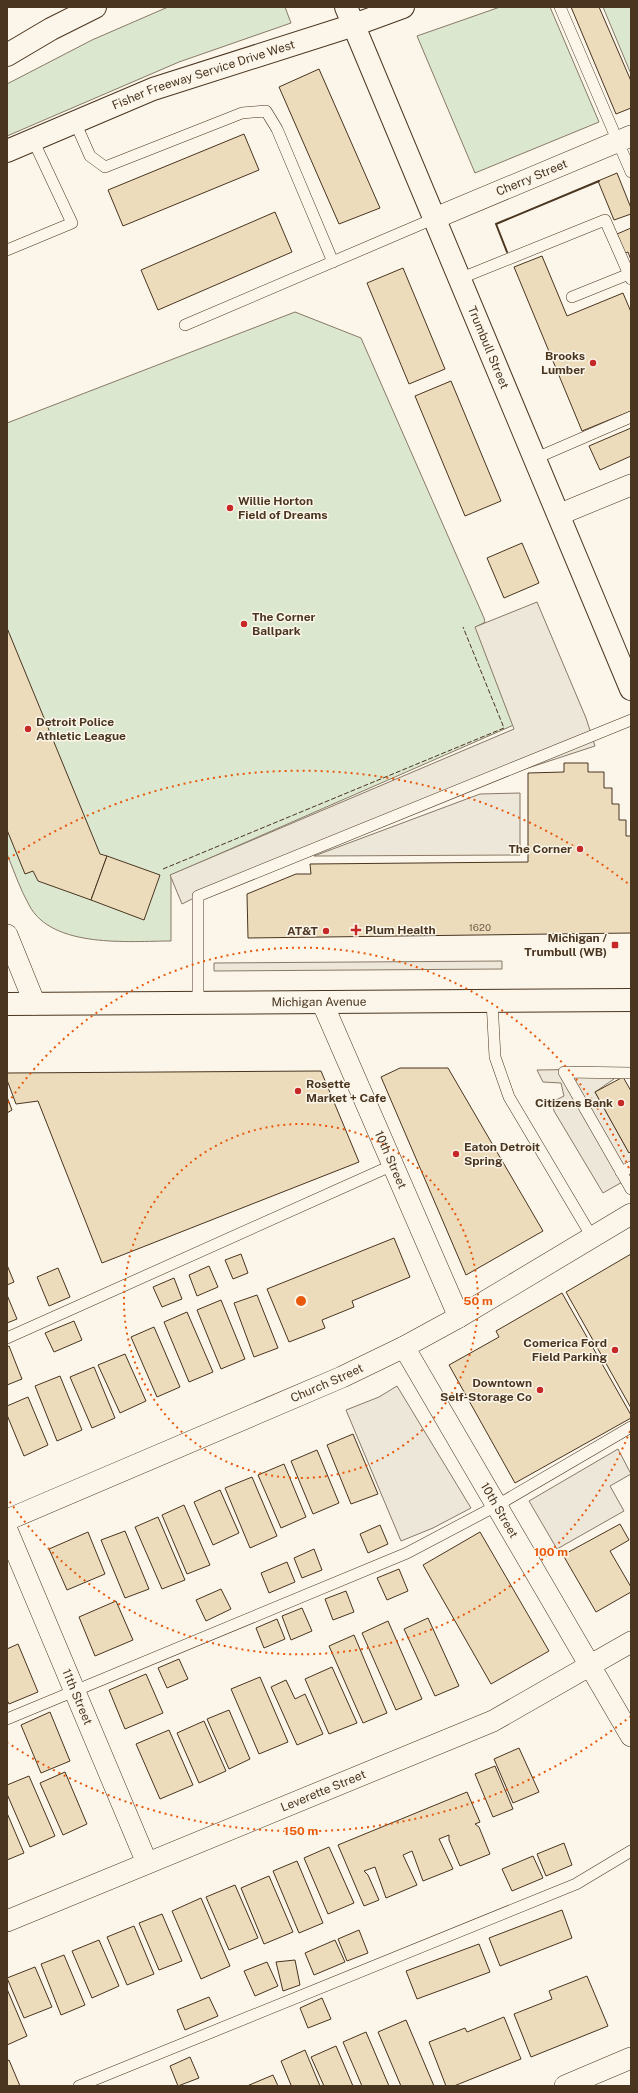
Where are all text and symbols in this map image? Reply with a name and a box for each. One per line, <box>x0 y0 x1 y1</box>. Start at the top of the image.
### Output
street label: Fisher Freeway Service Drive West <box>110 37 297 113</box>
street label: Cherry Street <box>494 156 570 199</box>
street label: Trumbull Street <box>465 304 512 391</box>
place label: Brooks Lumber <box>541 349 585 377</box>
marker: Brooks Lumber <box>588 358 598 368</box>
place label: Willie Horton Field of Dreams <box>238 494 327 522</box>
marker: Willie Horton Field of Dreams <box>225 503 235 513</box>
place label: The Corner Ballpark <box>252 610 316 638</box>
marker: The Corner Ballpark <box>239 619 249 629</box>
place label: Detroit Police Athletic League <box>36 715 126 743</box>
marker: Detroit Police Athletic League <box>23 724 33 734</box>
place label: The Corner <box>508 842 572 856</box>
marker: The Corner <box>575 844 585 854</box>
house number: 1620 <box>469 921 491 933</box>
place label: Plum Health <box>365 923 436 937</box>
place label: AT&T <box>287 924 319 938</box>
marker: Plum Health <box>350 924 362 936</box>
marker: AT&T <box>321 926 331 936</box>
place label: Michigan / Trumbull (WB) <box>524 931 607 959</box>
marker: Michigan / Trumbull (WB) <box>610 940 620 950</box>
street label: Michigan Avenue <box>271 995 367 1009</box>
place label: Rosette Market + Cafe <box>306 1077 386 1105</box>
marker: Rosette Market + Cafe <box>293 1086 303 1096</box>
place label: Citizens Bank <box>535 1096 613 1110</box>
marker: Citizens Bank <box>616 1098 626 1108</box>
street label: 10th Street <box>372 1129 409 1191</box>
place label: Eaton Detroit Spring <box>464 1140 540 1168</box>
marker: Eaton Detroit Spring <box>451 1149 461 1159</box>
centre of rings <box>294 1294 308 1308</box>
text: 50 m <box>463 1294 493 1308</box>
place label: Comerica Ford Field Parking <box>523 1336 607 1364</box>
marker: Comerica Ford Field Parking <box>610 1345 620 1355</box>
street label: Church Street <box>288 1361 366 1405</box>
place label: Downtown Self-Storage Co <box>440 1376 532 1404</box>
marker: Downtown Self-Storage Co <box>535 1385 545 1395</box>
street label: 10th Street <box>478 1480 521 1541</box>
text: 100 m <box>534 1545 568 1559</box>
street label: 11th Street <box>59 1667 95 1727</box>
street label: Leverette Street <box>279 1767 368 1815</box>
text: 150 m <box>284 1824 318 1838</box>

